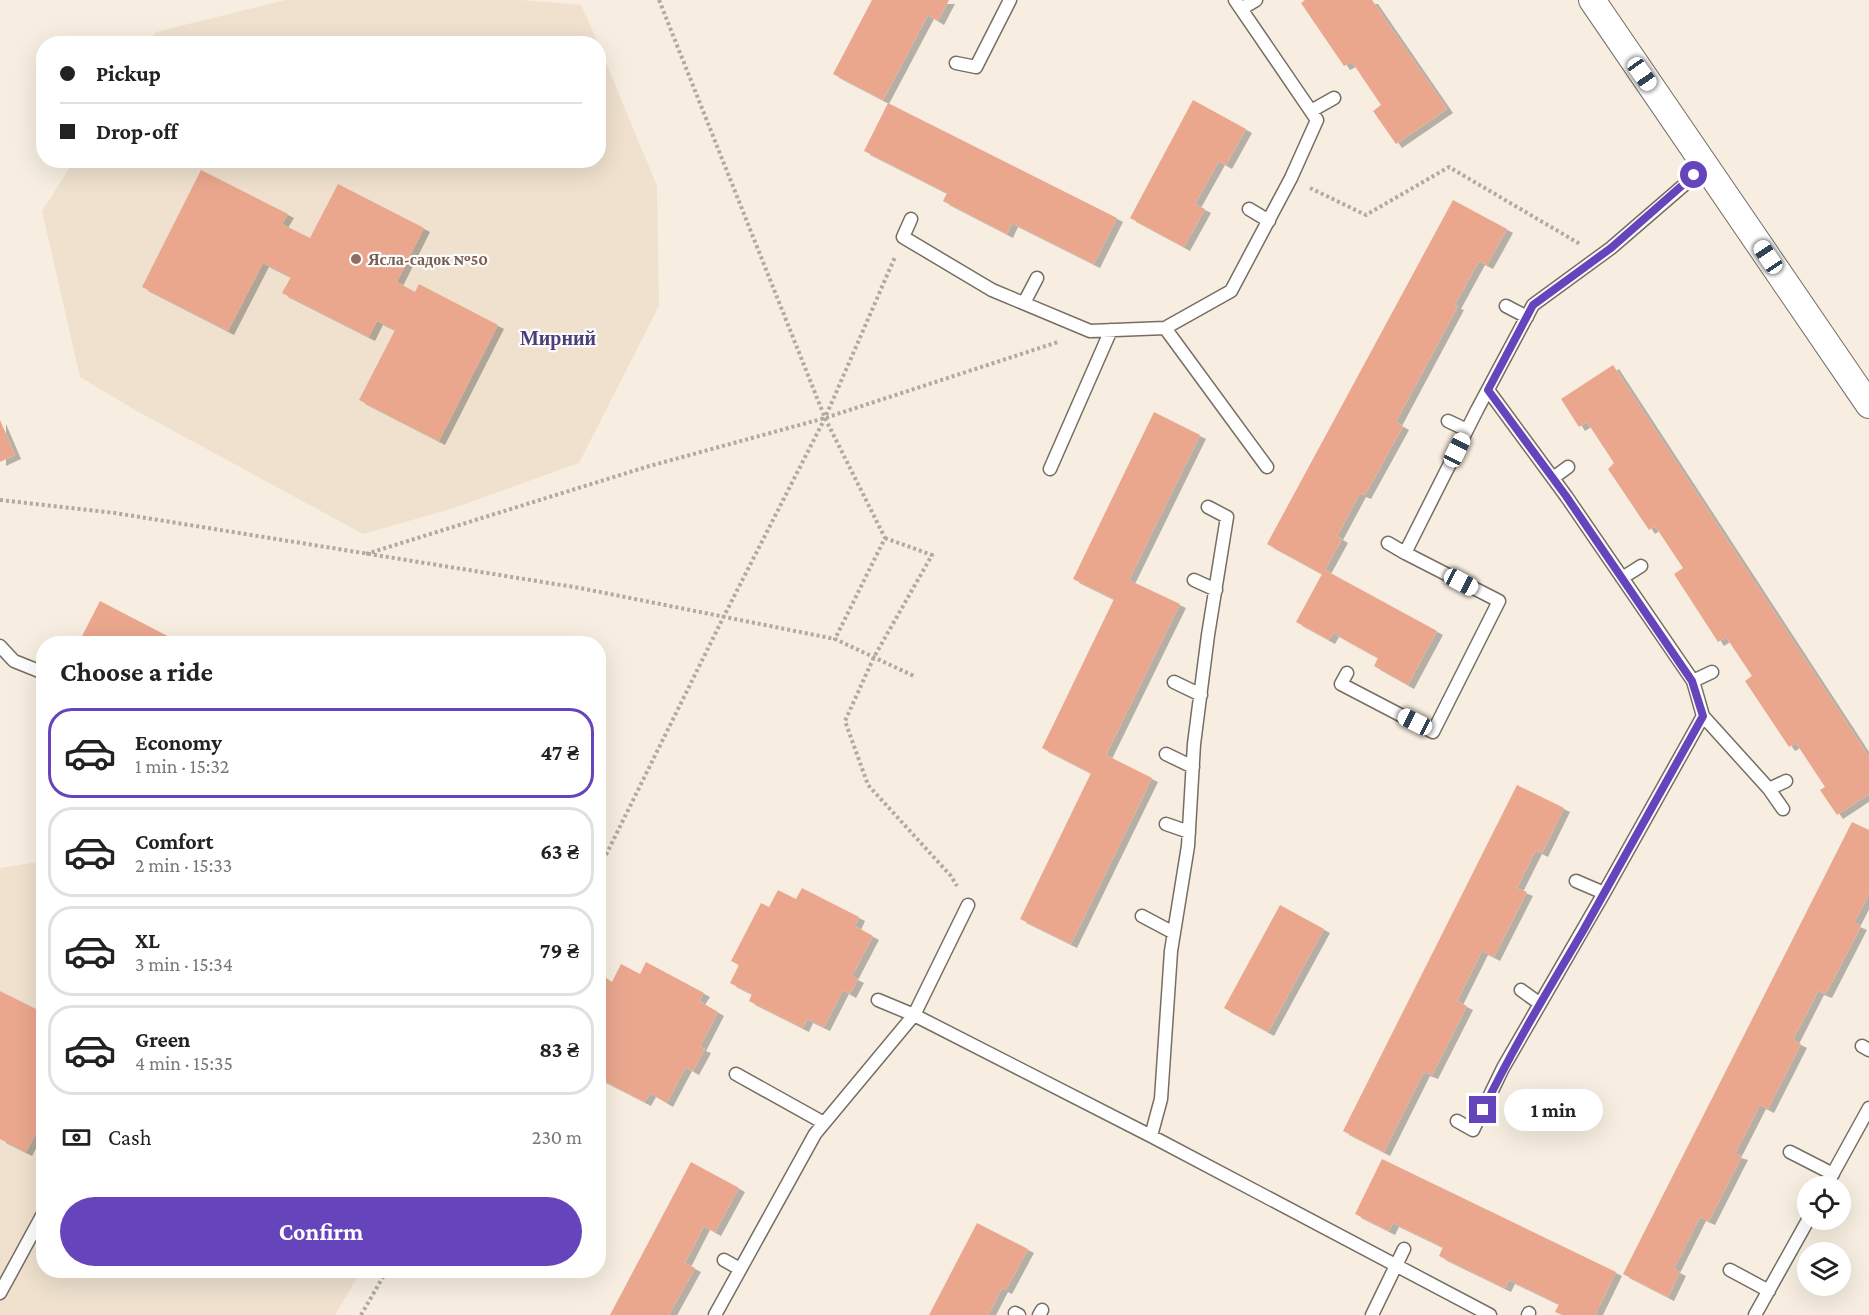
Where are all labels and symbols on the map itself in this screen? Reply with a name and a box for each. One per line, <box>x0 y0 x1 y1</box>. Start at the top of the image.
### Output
car <box>1624 54 1660 94</box>
route start <box>1680 161 1707 188</box>
car <box>1750 237 1786 277</box>
place label: Ясла-садок №50 <box>368 251 488 268</box>
marker: Ясла-садок №50 <box>349 252 363 266</box>
district label: Мирний <box>520 327 596 350</box>
car <box>1441 430 1473 470</box>
car <box>1441 566 1481 598</box>
car <box>1395 706 1435 738</box>
callout: 1 min <box>1504 1089 1603 1131</box>
route end <box>1469 1096 1496 1123</box>

